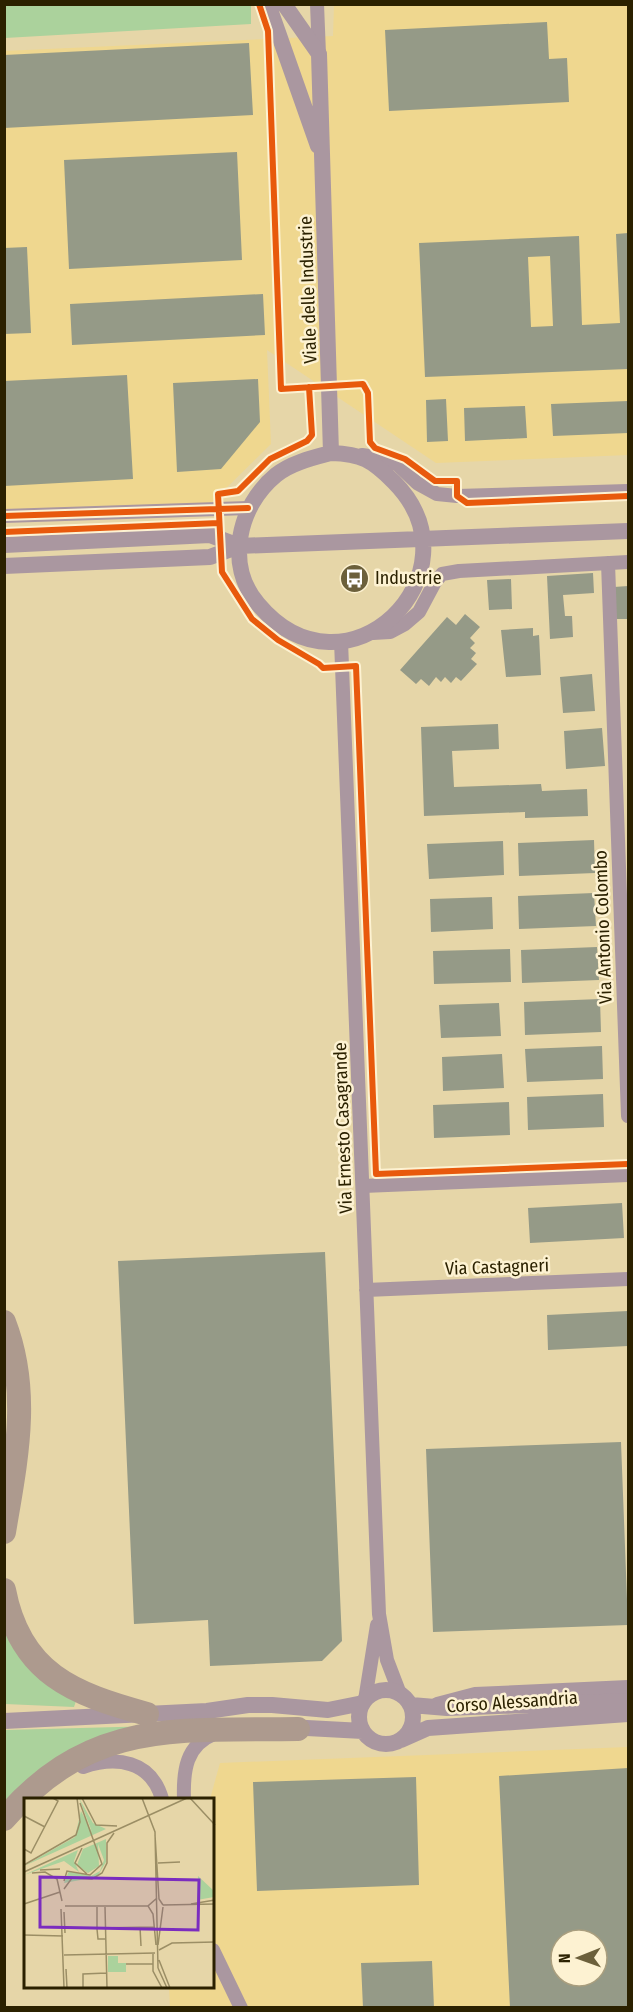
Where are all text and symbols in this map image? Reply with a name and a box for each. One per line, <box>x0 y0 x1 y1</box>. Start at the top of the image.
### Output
street label: Viale delle Industrie <box>294 216 322 364</box>
bus stop icon: Industrie <box>338 562 370 594</box>
place label: Industrie <box>375 567 442 589</box>
street label: Via Antonio Colombo <box>589 850 617 1004</box>
street label: Via Ernesto Casagrande <box>329 1042 357 1214</box>
street label: Via Castagneri <box>445 1254 549 1280</box>
street label: Corso Alessandria <box>446 1686 578 1718</box>
inset map <box>24 1798 214 1988</box>
north arrow <box>549 1928 609 1988</box>
text: N <box>555 1953 574 1963</box>

